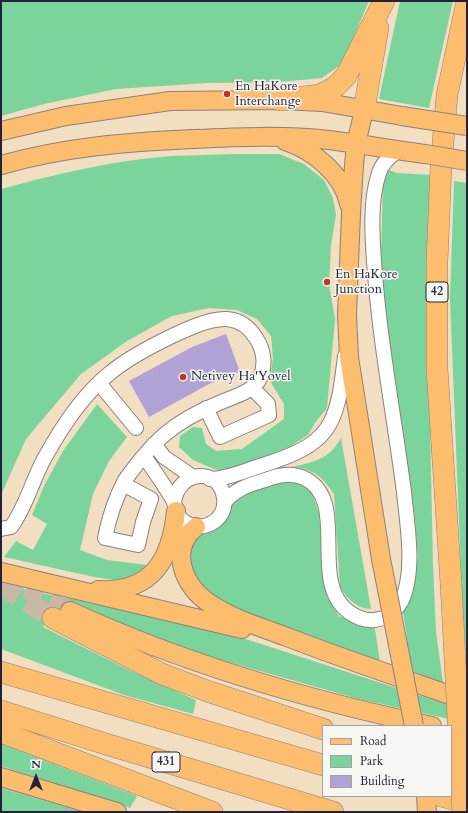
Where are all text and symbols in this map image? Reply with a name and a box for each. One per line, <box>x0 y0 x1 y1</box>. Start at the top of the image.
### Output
place label: En HaKore Interchange <box>235 79 301 110</box>
marker: En HaKore Interchange <box>222 89 232 99</box>
place label: En HaKore Junction <box>335 267 398 298</box>
marker: En HaKore Junction <box>322 277 332 287</box>
road number: 42 <box>426 282 448 302</box>
place label: Netivey Ha'Yovel <box>191 369 291 385</box>
marker: Netivey Ha'Yovel <box>178 372 188 382</box>
legend <box>322 725 452 797</box>
text: Road <box>360 733 386 749</box>
road number: 431 <box>152 752 180 772</box>
text: Park <box>360 753 383 769</box>
north arrow <box>16 757 56 797</box>
text: N <box>31 757 41 772</box>
text: Building <box>360 773 404 789</box>

